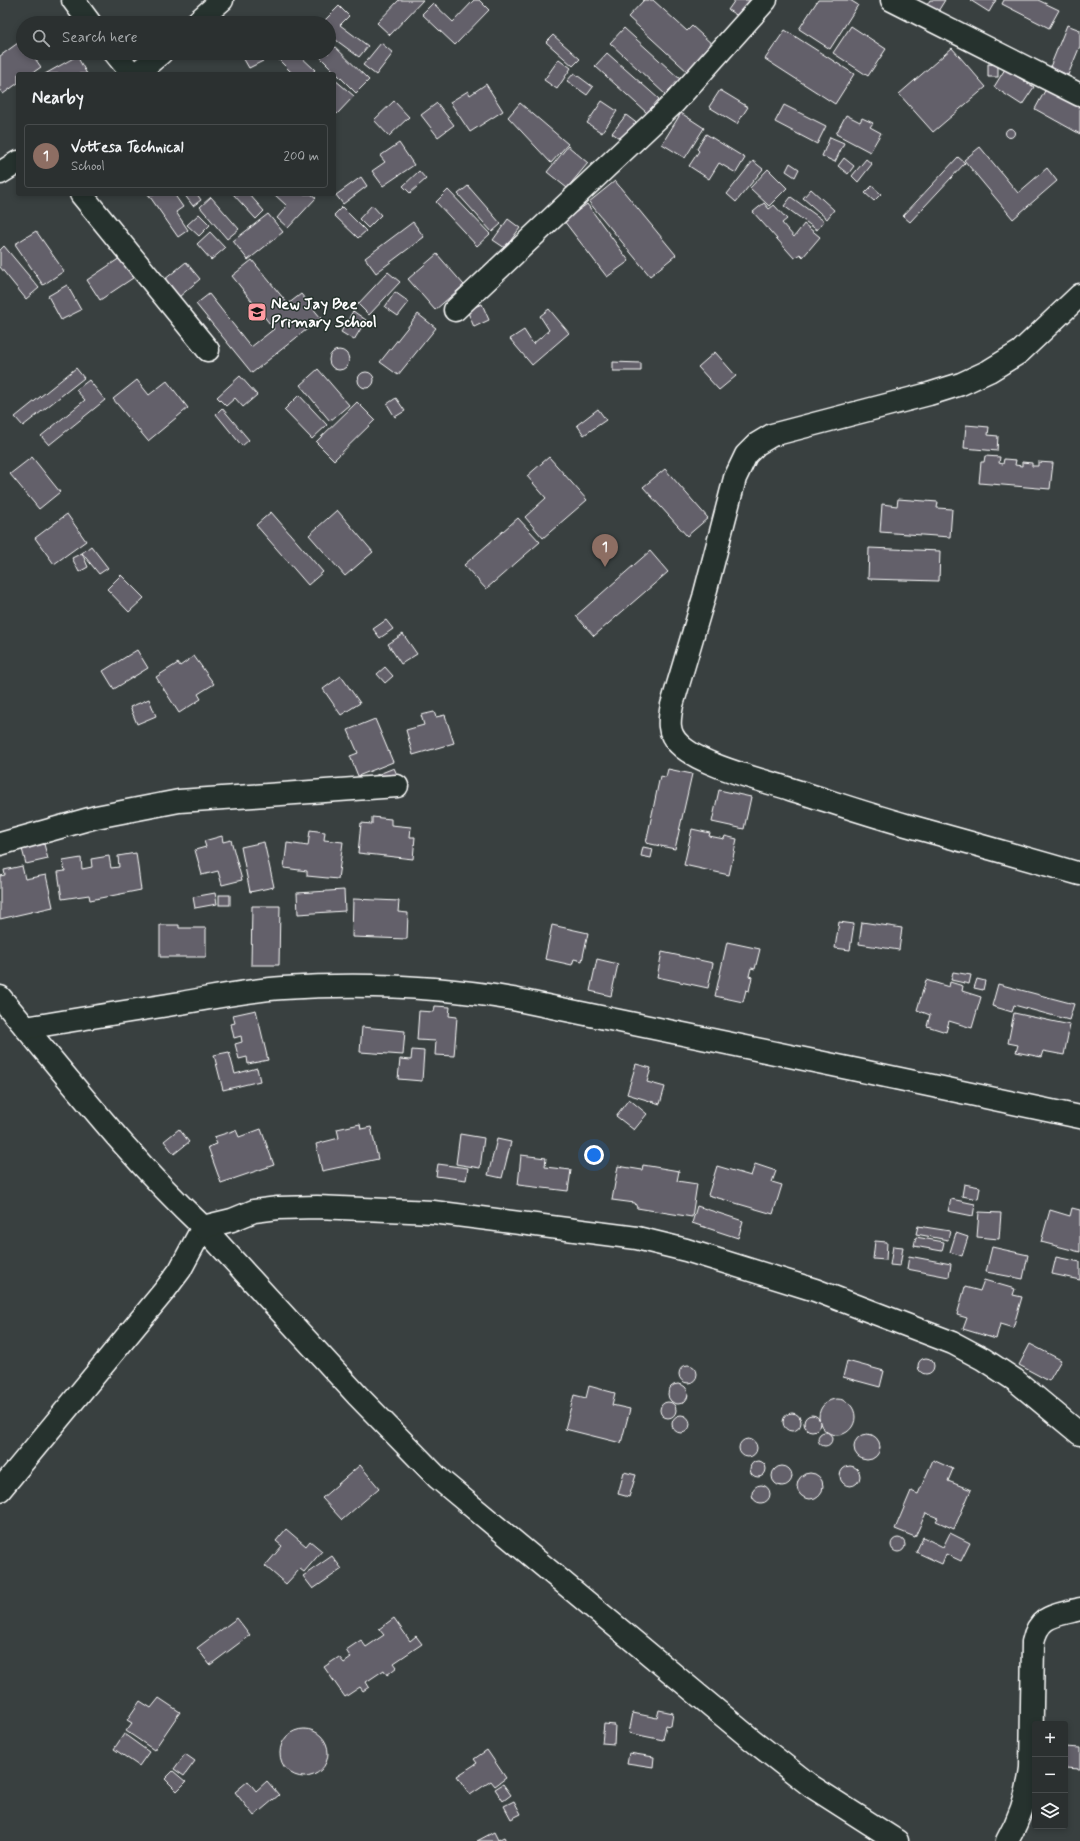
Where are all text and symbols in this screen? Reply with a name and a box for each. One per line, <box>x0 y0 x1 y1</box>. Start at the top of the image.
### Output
search box <box>16 16 336 60</box>
icon: search <box>30 27 52 49</box>
text: Search here <box>62 28 138 48</box>
text: Nearby <box>32 87 84 109</box>
text: Vottesa Technical <box>71 138 184 158</box>
text: 1 <box>43 148 49 165</box>
text: 200 m <box>284 148 319 165</box>
text: School <box>71 158 105 175</box>
place label: New Jay Bee Primary School <box>271 294 377 333</box>
school or university icon: New Jay Bee Primary School <box>246 301 268 323</box>
pin: 1 <box>592 534 618 567</box>
your location <box>584 1145 604 1165</box>
map controls <box>1032 1721 1068 1829</box>
button: + <box>1032 1721 1068 1757</box>
button: − <box>1032 1757 1068 1793</box>
button: layers <box>1032 1793 1068 1829</box>

